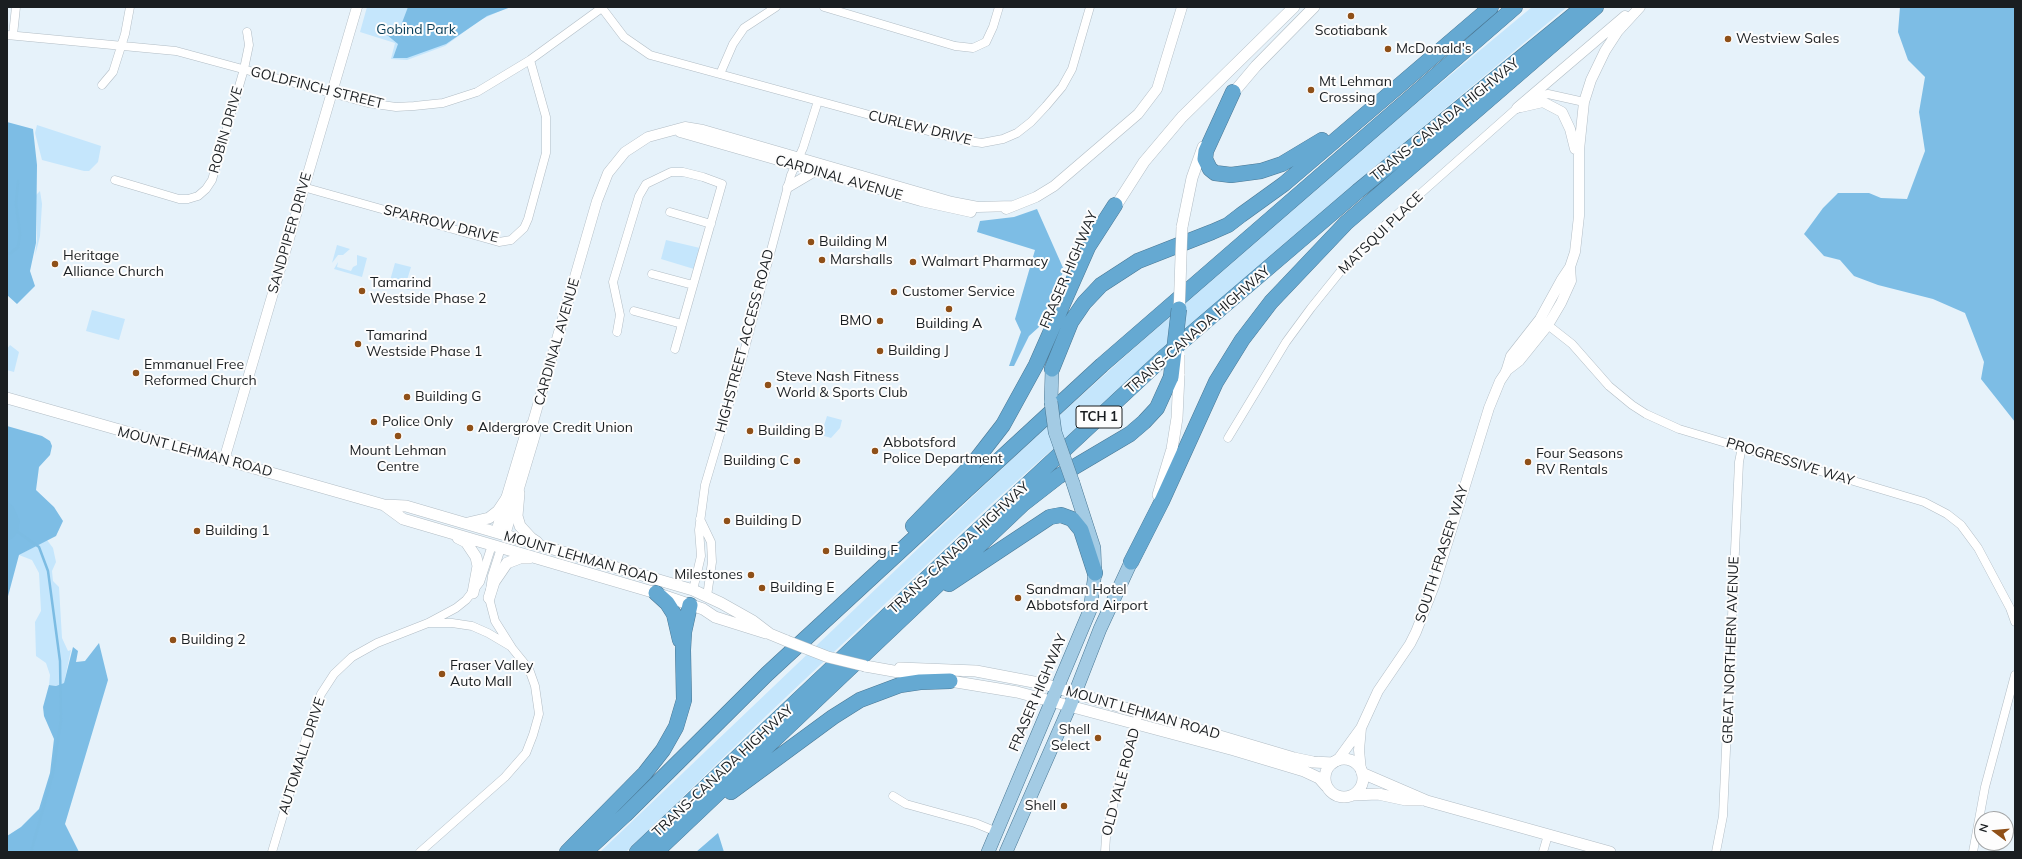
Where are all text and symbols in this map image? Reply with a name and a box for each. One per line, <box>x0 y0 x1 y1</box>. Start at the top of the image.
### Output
marker: Scotiabank <box>1346 11 1356 21</box>
park label: Gobind Park <box>376 22 456 38</box>
place label: Scotiabank <box>1315 23 1387 39</box>
place label: Westview Sales <box>1736 31 1839 47</box>
marker: Westview Sales <box>1723 34 1733 44</box>
place label: McDonald's <box>1396 41 1472 57</box>
marker: McDonald's <box>1383 44 1393 54</box>
street label: TRANS-CANADA HIGHWAY <box>1367 55 1523 185</box>
street label: GOLDFINCH STREET <box>249 63 385 113</box>
place label: Mt Lehman Crossing <box>1319 74 1392 106</box>
street label: ROBIN DRIVE <box>206 85 246 175</box>
marker: Mt Lehman Crossing <box>1306 85 1316 95</box>
street label: CURLEW DRIVE <box>866 107 974 149</box>
street label: CARDINAL AVENUE <box>773 152 905 204</box>
street label: SANDPIPER DRIVE <box>265 171 315 295</box>
street label: MATSQUI PLACE <box>1335 188 1427 278</box>
street label: SPARROW DRIVE <box>382 202 500 246</box>
street label: FRASER HIGHWAY <box>1037 209 1101 331</box>
place label: Building M <box>819 234 887 250</box>
marker: Building M <box>806 237 816 247</box>
street label: HIGHSTREET ACCESS ROAD <box>712 247 778 435</box>
place label: Heritage Alliance Church <box>63 248 164 280</box>
place label: Marshalls <box>830 252 893 268</box>
place label: Walmart Pharmacy <box>921 254 1048 270</box>
marker: Marshalls <box>817 255 827 265</box>
marker: Walmart Pharmacy <box>908 257 918 267</box>
marker: Heritage Alliance Church <box>50 259 60 269</box>
street label: TRANS-CANADA HIGHWAY <box>1122 263 1274 397</box>
place label: Tamarind Westside Phase 2 <box>370 275 486 308</box>
street label: CARDINAL AVENUE <box>531 276 583 408</box>
place label: Customer Service <box>902 284 1015 300</box>
marker: Tamarind Westside Phase 2 <box>357 286 367 296</box>
marker: Customer Service <box>889 287 899 297</box>
marker: Building A <box>944 304 954 314</box>
place label: BMO <box>840 313 872 329</box>
marker: BMO <box>875 316 885 326</box>
place label: Building A <box>916 316 982 332</box>
place label: Tamarind Westside Phase 1 <box>366 328 482 360</box>
marker: Tamarind Westside Phase 1 <box>353 339 363 349</box>
place label: Building J <box>888 343 949 359</box>
marker: Building J <box>875 346 885 356</box>
place label: Emmanuel Free Reformed Church <box>144 357 257 390</box>
marker: Emmanuel Free Reformed Church <box>131 368 141 378</box>
place label: Steve Nash Fitness World & Sports Club <box>776 369 908 402</box>
marker: Steve Nash Fitness World & Sports Club <box>763 380 773 390</box>
place label: Building G <box>415 389 482 405</box>
marker: Building G <box>402 392 412 402</box>
road number: TCH 1 <box>1076 406 1122 428</box>
place label: Police Only <box>382 414 453 430</box>
marker: Police Only <box>369 417 379 427</box>
place label: Aldergrove Credit Union <box>478 420 633 436</box>
street label: MOUNT LEHMAN ROAD <box>116 423 274 481</box>
marker: Aldergrove Credit Union <box>465 423 475 433</box>
place label: Building B <box>758 423 824 439</box>
marker: Building B <box>745 426 755 436</box>
marker: Mount Lehman Centre <box>393 431 403 441</box>
place label: Abbotsford Police Department <box>883 435 1003 468</box>
street label: PROGRESSIVE WAY <box>1724 435 1856 489</box>
place label: Mount Lehman Centre <box>349 443 447 476</box>
marker: Abbotsford Police Department <box>870 446 880 456</box>
place label: Four Seasons RV Rentals <box>1536 446 1623 478</box>
place label: Building C <box>723 453 789 469</box>
marker: Building C <box>792 456 802 466</box>
marker: Four Seasons RV Rentals <box>1523 457 1533 467</box>
street label: TRANS-CANADA HIGHWAY <box>885 478 1033 618</box>
street label: SOUTH FRASER WAY <box>1412 483 1472 625</box>
place label: Building D <box>735 513 802 529</box>
marker: Building D <box>722 516 732 526</box>
place label: Building 1 <box>205 523 270 539</box>
marker: Building 1 <box>192 526 202 536</box>
street label: MOUNT LEHMAN ROAD <box>502 528 660 588</box>
place label: Building F <box>834 543 898 559</box>
marker: Building F <box>821 546 831 556</box>
street label: GREAT NORTHERN AVENUE <box>1719 556 1743 744</box>
place label: Milestones <box>674 567 743 583</box>
marker: Milestones <box>746 570 756 580</box>
place label: Building E <box>770 580 835 596</box>
place label: Sandman Hotel Abbotsford Airport <box>1026 582 1148 614</box>
marker: Building E <box>757 583 767 593</box>
marker: Sandman Hotel Abbotsford Airport <box>1013 593 1023 603</box>
place label: Building 2 <box>181 632 246 648</box>
street label: FRASER HIGHWAY <box>1006 632 1070 754</box>
marker: Building 2 <box>168 635 178 645</box>
place label: Fraser Valley Auto Mall <box>450 658 533 690</box>
marker: Fraser Valley Auto Mall <box>437 669 447 679</box>
street label: MOUNT LEHMAN ROAD <box>1064 683 1222 743</box>
street label: AUTOMALL DRIVE <box>275 695 329 817</box>
street label: TRANS-CANADA HIGHWAY <box>649 701 797 841</box>
place label: Shell Select <box>1051 722 1090 754</box>
street label: OLD YALE ROAD <box>1099 726 1143 838</box>
marker: Shell Select <box>1093 733 1103 743</box>
place label: Shell <box>1025 798 1056 814</box>
marker: Shell <box>1059 801 1069 811</box>
north arrow <box>1974 811 2014 851</box>
text: N <box>1976 822 1991 834</box>

